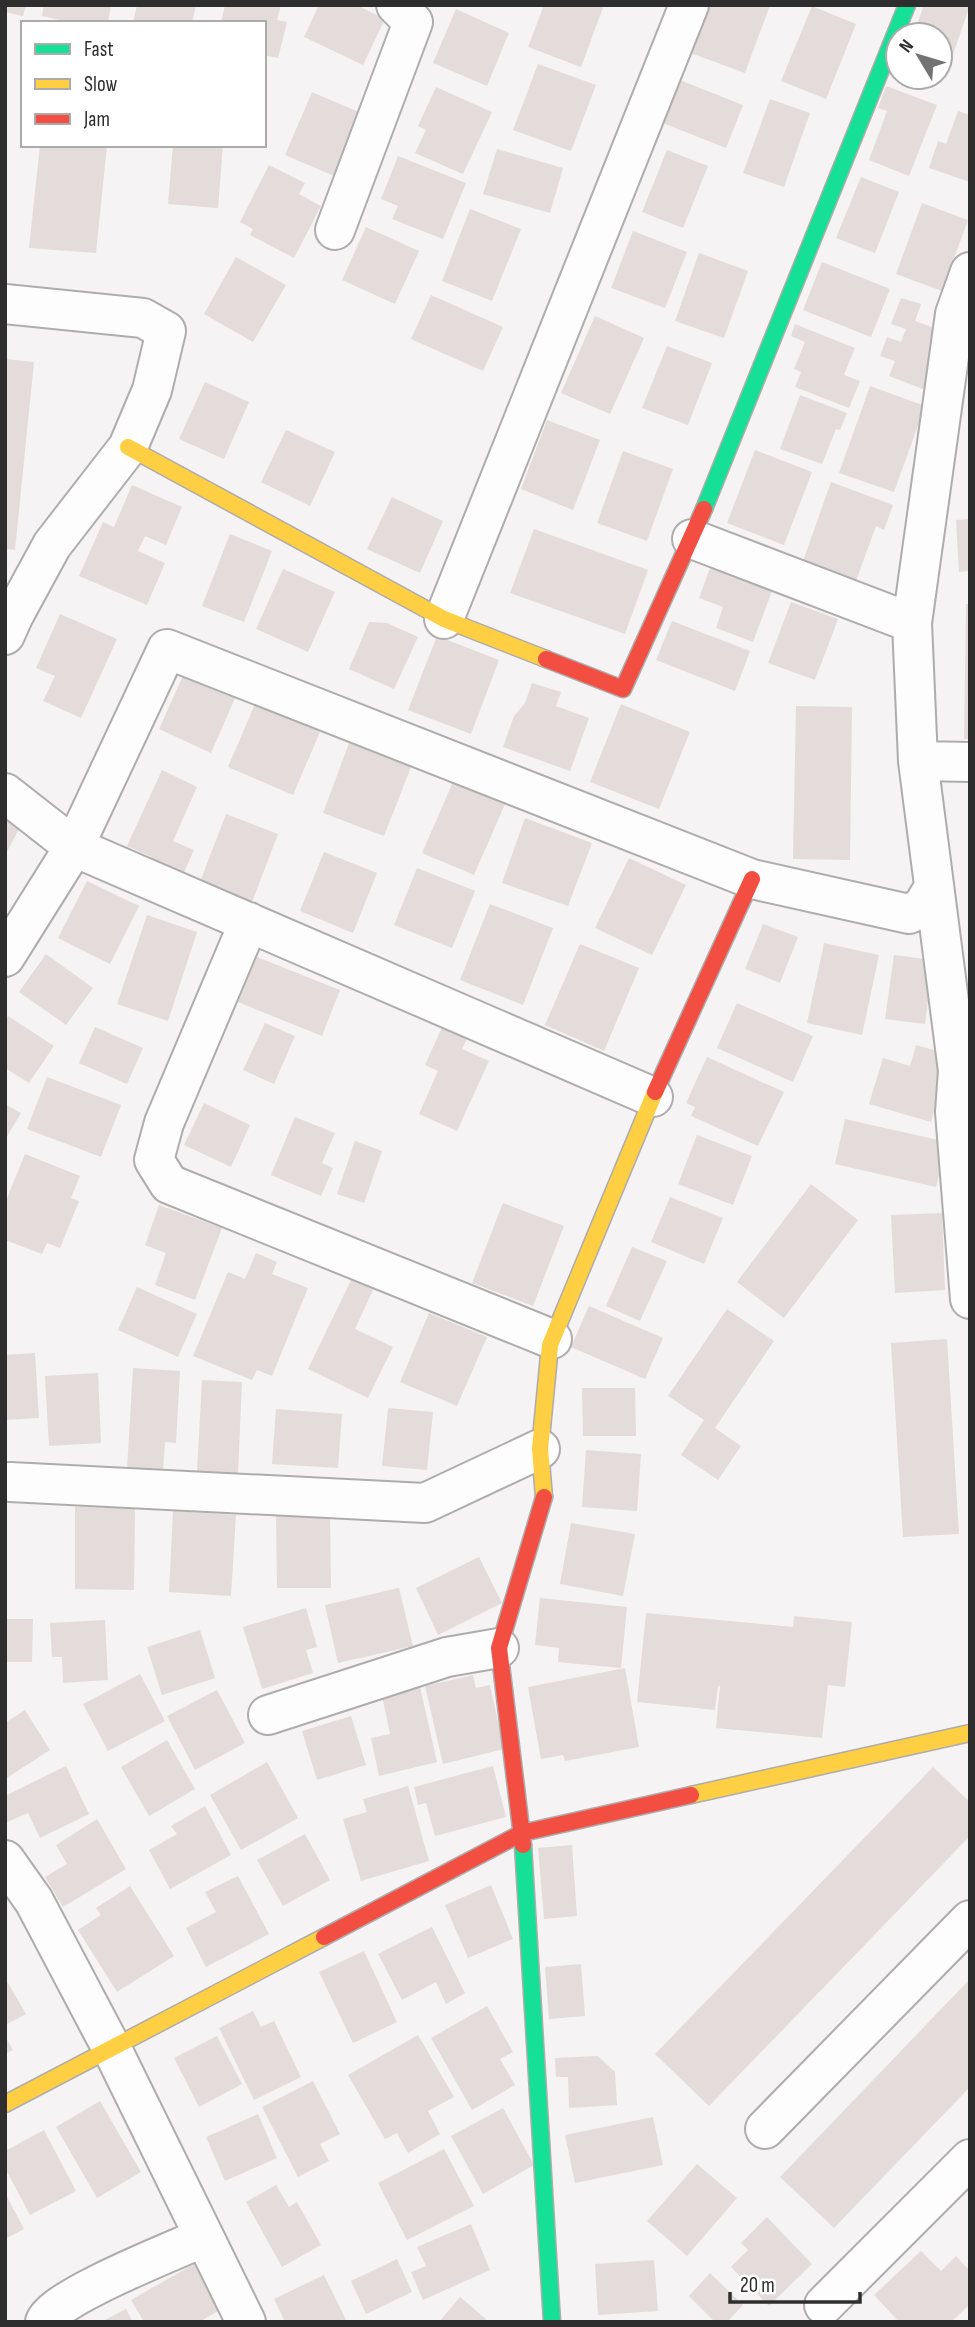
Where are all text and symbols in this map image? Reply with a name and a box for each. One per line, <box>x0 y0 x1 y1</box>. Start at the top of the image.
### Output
legend <box>21 21 266 147</box>
north arrow <box>884 21 954 91</box>
text: N <box>895 35 919 58</box>
text: Fast <box>84 37 114 62</box>
text: Slow <box>84 72 118 97</box>
text: Jam <box>83 107 110 132</box>
scale bar <box>730 2260 860 2304</box>
text: 20 m <box>740 2273 775 2298</box>

